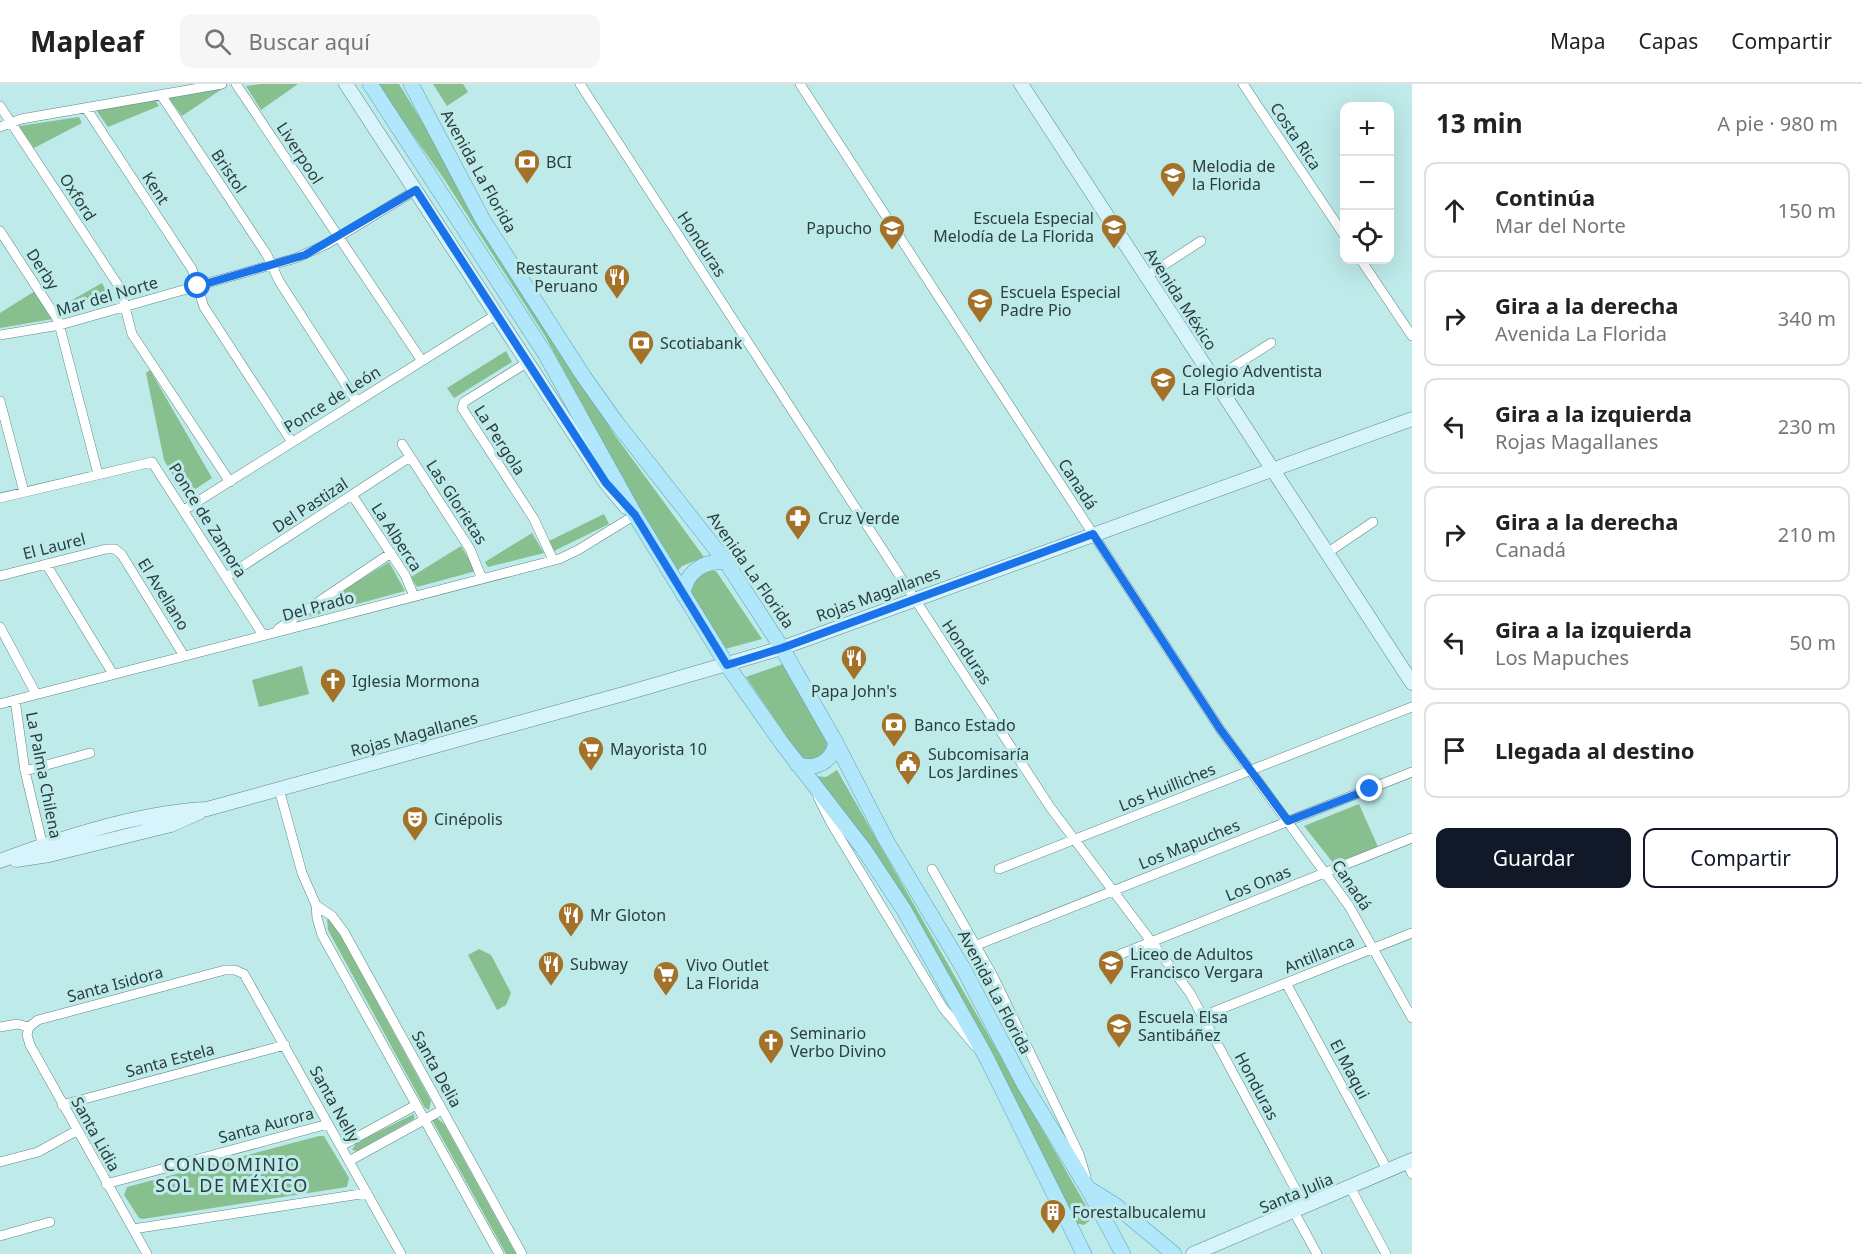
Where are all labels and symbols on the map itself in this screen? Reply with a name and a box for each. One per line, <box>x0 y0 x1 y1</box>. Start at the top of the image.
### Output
street label: Costa Rica <box>1265 98 1327 174</box>
street label: Avenida La Florida <box>436 106 522 236</box>
street label: Liverpool <box>272 118 328 188</box>
street label: Bristol <box>206 145 252 197</box>
bank icon: BCI <box>512 147 542 185</box>
place label: BCI <box>546 151 572 173</box>
place label: Melodia de la Florida <box>1192 155 1275 195</box>
school or university icon: Melodia de la Florida <box>1158 160 1188 198</box>
street label: Kent <box>137 168 175 209</box>
street label: Oxford <box>55 169 101 225</box>
street label: Honduras <box>673 207 731 281</box>
place label: Escuela Especial Melodía de La Florida <box>933 207 1094 247</box>
school or university icon: Escuela Especial Melodía de La Florida <box>1099 212 1129 250</box>
school or university icon: Papucho <box>877 213 907 251</box>
place label: Papucho <box>806 217 872 239</box>
street label: Derby <box>22 244 65 295</box>
street label: Avenida México <box>1140 244 1222 354</box>
place label: Restaurant Peruano <box>516 257 598 297</box>
restaurant icon: Restaurant Peruano <box>602 262 632 300</box>
street label: Mar del Norte <box>54 271 160 321</box>
route start <box>184 272 210 298</box>
place label: Escuela Especial Padre Pio <box>1000 281 1121 321</box>
school or university icon: Escuela Especial Padre Pio <box>965 286 995 324</box>
bank icon: Scotiabank <box>626 328 656 366</box>
place label: Scotiabank <box>660 332 743 354</box>
street label: Ponce de León <box>279 360 385 438</box>
place label: Colegio Adventista La Florida <box>1182 360 1322 400</box>
school or university icon: Colegio Adventista La Florida <box>1148 365 1178 403</box>
street label: La Pergola <box>469 401 531 479</box>
street label: Canadá <box>1053 454 1103 514</box>
street label: Las Glorietas <box>421 455 493 549</box>
street label: Ponce de Zamora <box>164 459 252 581</box>
street label: Del Pastizal <box>268 472 352 538</box>
street label: La Alberca <box>367 498 427 576</box>
pharmacy icon: Cruz Verde <box>783 503 813 541</box>
street label: Avenida La Florida <box>703 507 799 633</box>
place label: Cruz Verde <box>818 507 900 529</box>
street label: El Laurel <box>20 528 88 564</box>
street label: El Avellano <box>133 554 195 634</box>
street label: Rojas Magallanes <box>813 561 943 627</box>
street label: Del Prado <box>280 586 356 626</box>
street label: Honduras <box>937 615 997 689</box>
restaurant icon: Papa John's <box>839 643 869 681</box>
church icon: Iglesia Mormona <box>318 666 348 704</box>
place label: Iglesia Mormona <box>352 670 480 692</box>
place label: Papa John's <box>811 680 897 702</box>
street label: Rojas Magallanes <box>348 706 480 762</box>
street label: La Palma Chilena <box>21 710 67 840</box>
bank icon: Banco Estado <box>879 710 909 748</box>
place label: Banco Estado <box>914 714 1016 736</box>
supermarket icon: Mayorista 10 <box>576 734 606 772</box>
place label: Mayorista 10 <box>610 738 707 760</box>
place label: Subcomisaría Los Jardines <box>928 743 1029 783</box>
public building icon: Subcomisaría Los Jardines <box>893 748 923 786</box>
street label: Los Huilliches <box>1115 758 1219 816</box>
route end <box>1356 775 1382 801</box>
theatre icon: Cinépolis <box>400 804 430 842</box>
place label: Cinépolis <box>434 808 503 830</box>
street label: Los Mapuches <box>1135 814 1243 874</box>
street label: Canadá <box>1327 855 1377 915</box>
street label: Los Onas <box>1222 860 1294 906</box>
restaurant icon: Mr Gloton <box>556 900 586 938</box>
place label: Mr Gloton <box>590 904 666 926</box>
street label: Avenida La Florida <box>953 926 1037 1058</box>
street label: Antillanca <box>1281 930 1357 978</box>
place label: Liceo de Adultos Francisco Vergara <box>1130 943 1263 983</box>
school or university icon: Liceo de Adultos Francisco Vergara <box>1096 948 1126 986</box>
restaurant icon: Subway <box>536 949 566 987</box>
place label: Subway <box>570 953 629 975</box>
place label: Vivo Outlet La Florida <box>686 954 769 994</box>
supermarket icon: Vivo Outlet La Florida <box>651 959 681 997</box>
street label: Santa Isidora <box>65 961 165 1007</box>
place label: Escuela Elsa Santibáñez <box>1138 1006 1228 1046</box>
school or university icon: Escuela Elsa Santibáñez <box>1104 1011 1134 1049</box>
place label: Seminario Verbo Divino <box>790 1022 886 1062</box>
street label: Santa Delia <box>407 1027 467 1111</box>
church icon: Seminario Verbo Divino <box>756 1027 786 1065</box>
street label: El Maqui <box>1325 1035 1375 1103</box>
street label: Santa Estela <box>123 1038 217 1082</box>
street label: Honduras <box>1230 1048 1284 1124</box>
street label: Santa Nelly <box>305 1062 365 1147</box>
street label: Santa Lidia <box>66 1093 126 1175</box>
street label: Santa Aurora <box>216 1102 316 1148</box>
district label: CONDOMINIO SOL DE MÉXICO <box>155 1152 309 1197</box>
street label: Santa Julia <box>1256 1168 1336 1218</box>
building icon: Forestalbucalemu <box>1038 1197 1068 1235</box>
place label: Forestalbucalemu <box>1072 1201 1206 1223</box>

